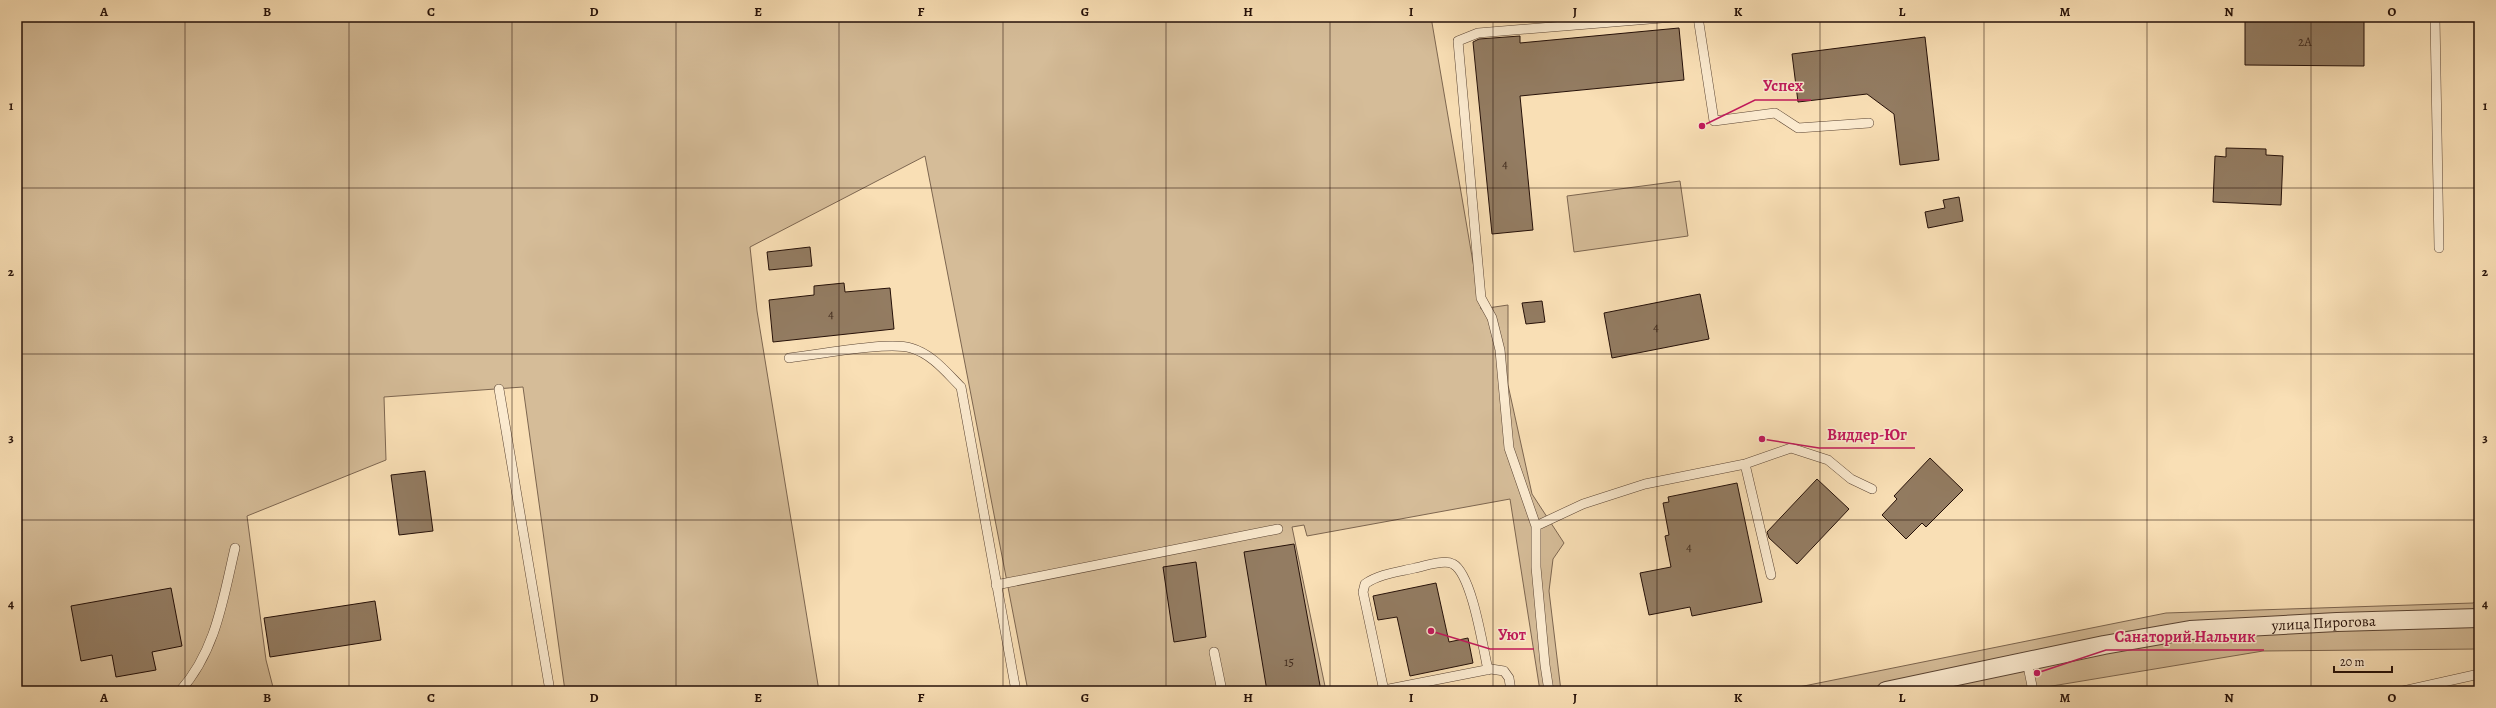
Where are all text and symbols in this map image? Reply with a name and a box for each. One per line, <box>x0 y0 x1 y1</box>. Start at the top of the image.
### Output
text: A <box>99 3 109 20</box>
text: B <box>263 3 271 20</box>
text: C <box>427 3 435 20</box>
text: D <box>589 3 599 20</box>
text: E <box>754 3 762 20</box>
text: F <box>918 3 925 20</box>
text: G <box>1081 3 1089 20</box>
text: H <box>1243 3 1253 20</box>
text: I <box>1409 3 1414 20</box>
text: J <box>1573 3 1577 20</box>
text: K <box>1734 3 1743 20</box>
text: L <box>1899 3 1906 20</box>
text: M <box>2060 3 2071 20</box>
text: N <box>2224 3 2234 20</box>
text: O <box>2388 3 2397 20</box>
house number: 2А <box>2298 33 2312 50</box>
callout: Успех <box>1755 72 1811 100</box>
text: Успех <box>1763 75 1804 97</box>
text: 1 <box>9 97 14 114</box>
text: 1 <box>2483 97 2488 114</box>
house number: 4 <box>1502 155 1508 172</box>
text: 2 <box>8 263 15 280</box>
text: 2 <box>2482 263 2489 280</box>
house number: 4 <box>828 305 834 322</box>
house number: 4 <box>1653 318 1659 335</box>
callout: Виддер-Юг <box>1819 420 1915 448</box>
text: Виддер-Юг <box>1827 424 1907 446</box>
text: 3 <box>8 429 14 446</box>
text: 3 <box>2482 429 2488 446</box>
house number: 4 <box>1686 538 1692 555</box>
text: 4 <box>8 595 14 612</box>
text: 4 <box>2482 595 2488 612</box>
street label: улица Пирогова <box>2270 611 2376 636</box>
callout: Уют <box>1490 621 1534 649</box>
callout: Санаторий Нальчик <box>2106 622 2264 650</box>
text: Уют <box>1498 624 1527 646</box>
text: Санаторий Нальчик <box>2114 626 2256 648</box>
scale bar <box>2334 648 2392 674</box>
house number: 15 <box>1284 653 1294 670</box>
text: 20 m <box>2340 654 2364 670</box>
text: A <box>99 689 109 706</box>
text: B <box>263 689 271 706</box>
text: C <box>427 689 435 706</box>
text: D <box>589 689 599 706</box>
text: E <box>754 689 762 706</box>
text: F <box>918 689 925 706</box>
text: G <box>1081 689 1089 706</box>
text: H <box>1243 689 1253 706</box>
text: I <box>1409 689 1414 706</box>
text: J <box>1573 689 1577 706</box>
text: K <box>1734 689 1743 706</box>
text: L <box>1899 689 1906 706</box>
text: M <box>2060 689 2071 706</box>
text: N <box>2224 689 2234 706</box>
text: O <box>2388 689 2397 706</box>

